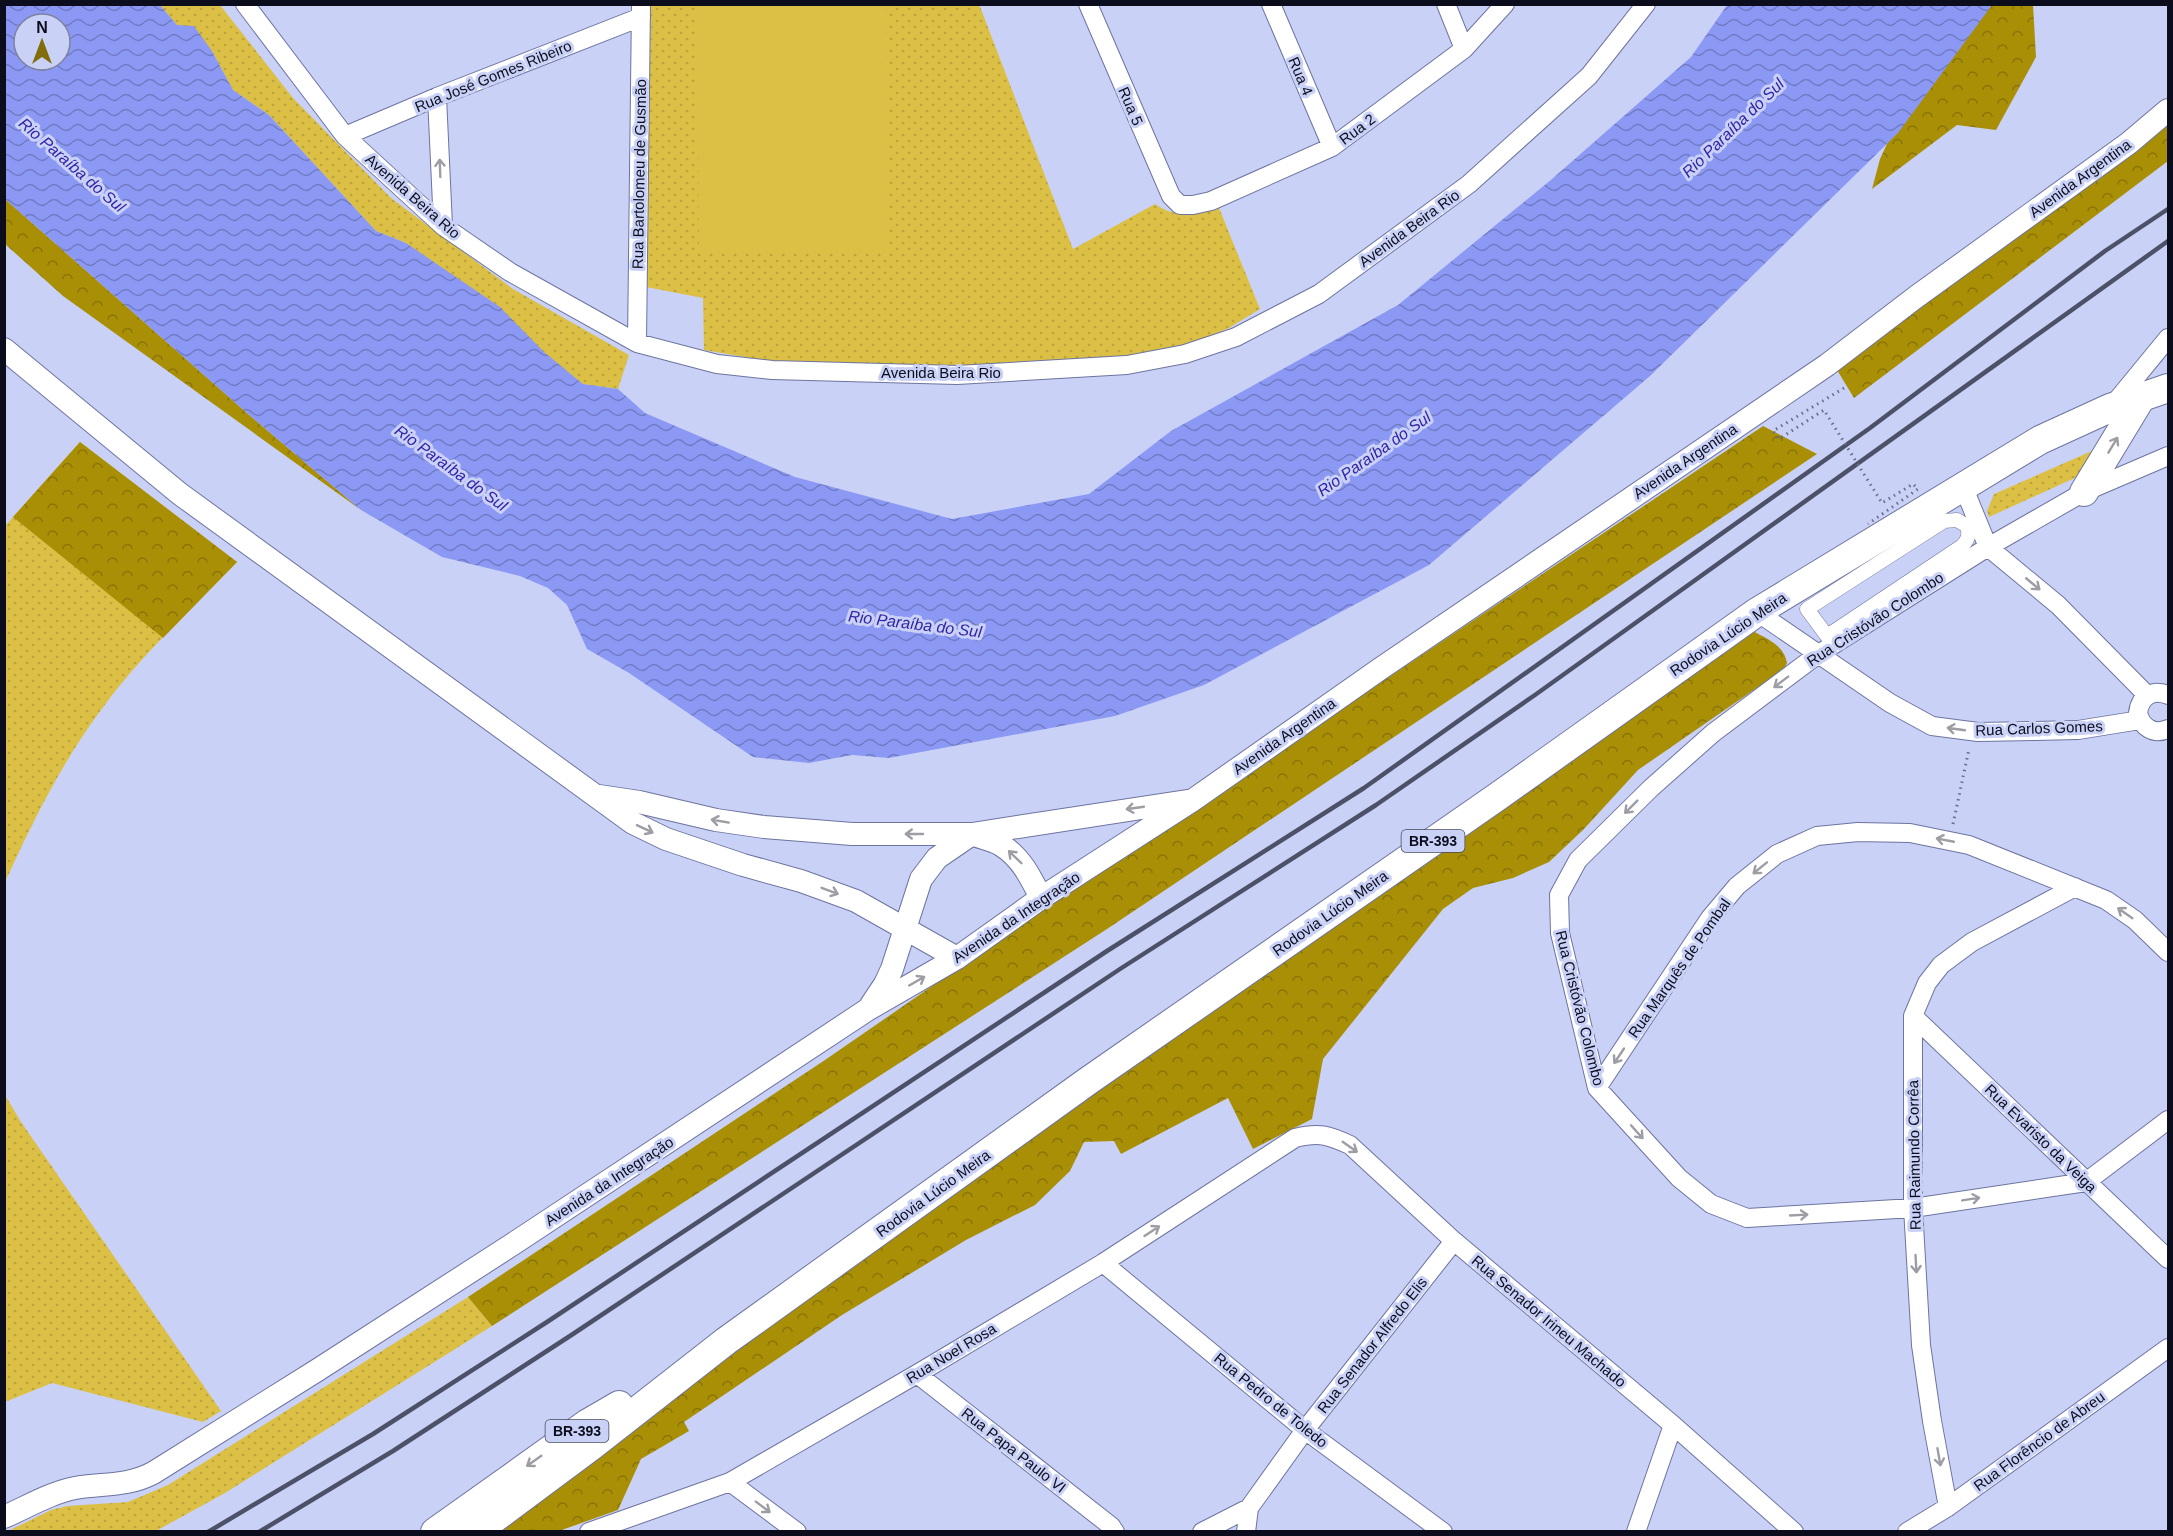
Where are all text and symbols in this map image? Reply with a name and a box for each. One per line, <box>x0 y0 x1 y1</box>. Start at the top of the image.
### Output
north arrow <box>12 12 72 72</box>
text: N <box>36 19 48 36</box>
street label: Rua José Gomes Ribeiro <box>412 37 574 115</box>
street label: Rua 4 <box>1285 54 1317 98</box>
water label: Rio Paraíba do Sul <box>1679 75 1788 181</box>
street label: Rua Bartolomeu de Gusmão <box>629 79 649 269</box>
street label: Rua 5 <box>1115 84 1147 128</box>
street label: Rua 2 <box>1336 110 1378 148</box>
water label: Rio Paraíba do Sul <box>16 115 129 216</box>
street label: Avenida Argentina <box>2026 135 2135 221</box>
street label: Avenida Beira Rio <box>362 150 464 242</box>
one-way arrow <box>435 158 446 178</box>
street label: Avenida Beira Rio <box>1356 186 1462 270</box>
street label: Avenida Beira Rio <box>881 364 1001 381</box>
water label: Rio Paraíba do Sul <box>1314 408 1434 499</box>
street label: Avenida Argentina <box>1630 420 1741 502</box>
water label: Rio Paraíba do Sul <box>392 422 511 515</box>
one-way arrow <box>2107 437 2119 454</box>
street label: Rua Cristóvão Colombo <box>1804 569 1946 669</box>
one-way arrow <box>2025 577 2040 591</box>
street label: Rodovia Lúcio Meira <box>1667 588 1790 679</box>
water label: Rio Paraíba do Sul <box>847 607 983 641</box>
one-way arrow <box>1773 676 1789 688</box>
street label: Avenida Argentina <box>1229 694 1339 778</box>
street label: Rua Carlos Gomes <box>1975 717 2103 739</box>
one-way arrow <box>1947 724 1967 735</box>
one-way arrow <box>1624 800 1639 815</box>
one-way arrow <box>1126 803 1146 814</box>
one-way arrow <box>710 815 730 826</box>
one-way arrow <box>636 824 654 836</box>
one-way arrow <box>904 828 924 840</box>
road number: BR-393 <box>1402 830 1464 852</box>
one-way arrow <box>1936 834 1956 845</box>
one-way arrow <box>1007 850 1022 864</box>
one-way arrow <box>1752 861 1768 874</box>
street label: Rodovia Lúcio Meira <box>1269 866 1391 959</box>
street label: Avenida da Integração <box>949 868 1083 966</box>
one-way arrow <box>820 887 839 898</box>
street label: Rua Marquês de Pombal <box>1624 895 1734 1041</box>
one-way arrow <box>2117 907 2134 919</box>
street label: Rua Cristóvão Colombo <box>1552 929 1608 1087</box>
one-way arrow <box>908 975 926 986</box>
one-way arrow <box>1612 1048 1625 1065</box>
street label: Rua Raimundo Corrêa <box>1904 1079 1924 1230</box>
street label: Rua Evaristo da Veiga <box>1982 1080 2101 1196</box>
one-way arrow <box>1630 1124 1644 1139</box>
street label: Avenida da Integração <box>542 1133 676 1229</box>
one-way arrow <box>1341 1141 1358 1153</box>
street label: Rodovia Lúcio Meira <box>873 1146 994 1240</box>
one-way arrow <box>1961 1194 1981 1205</box>
one-way arrow <box>1789 1209 1809 1220</box>
one-way arrow <box>1143 1224 1160 1236</box>
street label: Rua Senador Irineu Machado <box>1468 1252 1630 1390</box>
one-way arrow <box>1911 1253 1922 1273</box>
street label: Rua Senador Alfredo Elis <box>1314 1274 1430 1416</box>
street label: Rua Noel Rosa <box>903 1319 1000 1386</box>
street label: Rua Pedro de Toledo <box>1211 1349 1331 1451</box>
street label: Rua Florêncio de Abreu <box>1970 1388 2108 1494</box>
street label: Rua Papa Paulo VI <box>958 1404 1070 1496</box>
road number: BR-393 <box>546 1420 608 1442</box>
one-way arrow <box>1933 1447 1944 1466</box>
one-way arrow <box>527 1455 543 1467</box>
one-way arrow <box>755 1500 771 1513</box>

